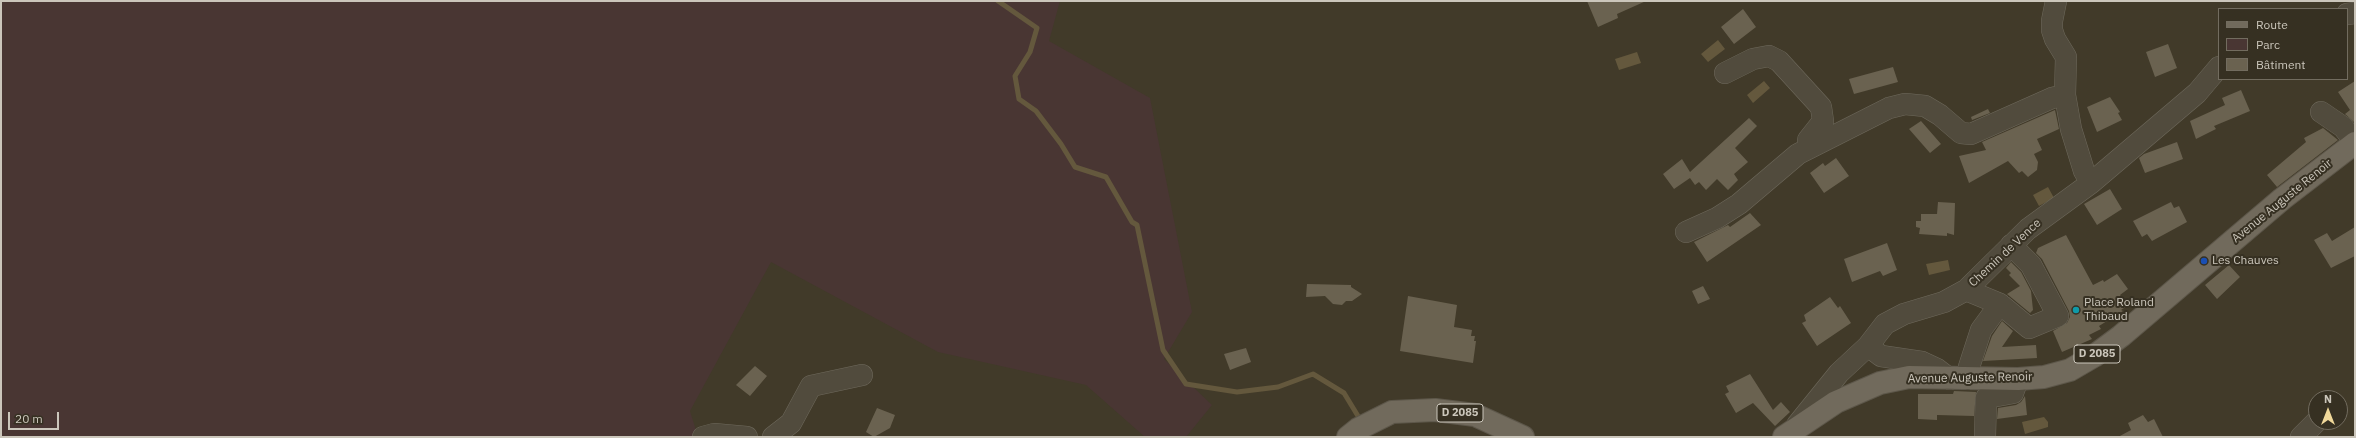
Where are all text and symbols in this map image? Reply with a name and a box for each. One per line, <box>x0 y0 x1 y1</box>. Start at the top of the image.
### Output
legend <box>2218 8 2348 80</box>
text: Route <box>2256 17 2288 32</box>
text: Parc <box>2256 37 2280 52</box>
text: Bâtiment <box>2256 57 2306 72</box>
street label: Avenue Auguste Renoir <box>2229 156 2335 246</box>
street label: Chemin de Vence <box>1966 216 2044 290</box>
place label: Les Chauves <box>2212 254 2279 268</box>
marker: Les Chauves <box>2199 256 2209 266</box>
place label: Place Roland Thibaud <box>2084 296 2154 324</box>
marker: Place Roland Thibaud <box>2071 305 2081 315</box>
road number: D 2085 <box>2074 345 2120 363</box>
street label: Avenue Auguste Renoir <box>1907 370 2033 386</box>
north arrow <box>2308 390 2348 430</box>
text: N <box>2324 392 2332 406</box>
scale bar <box>10 404 61 430</box>
road number: D 2085 <box>1437 404 1483 422</box>
text: 20 m <box>15 411 43 426</box>

